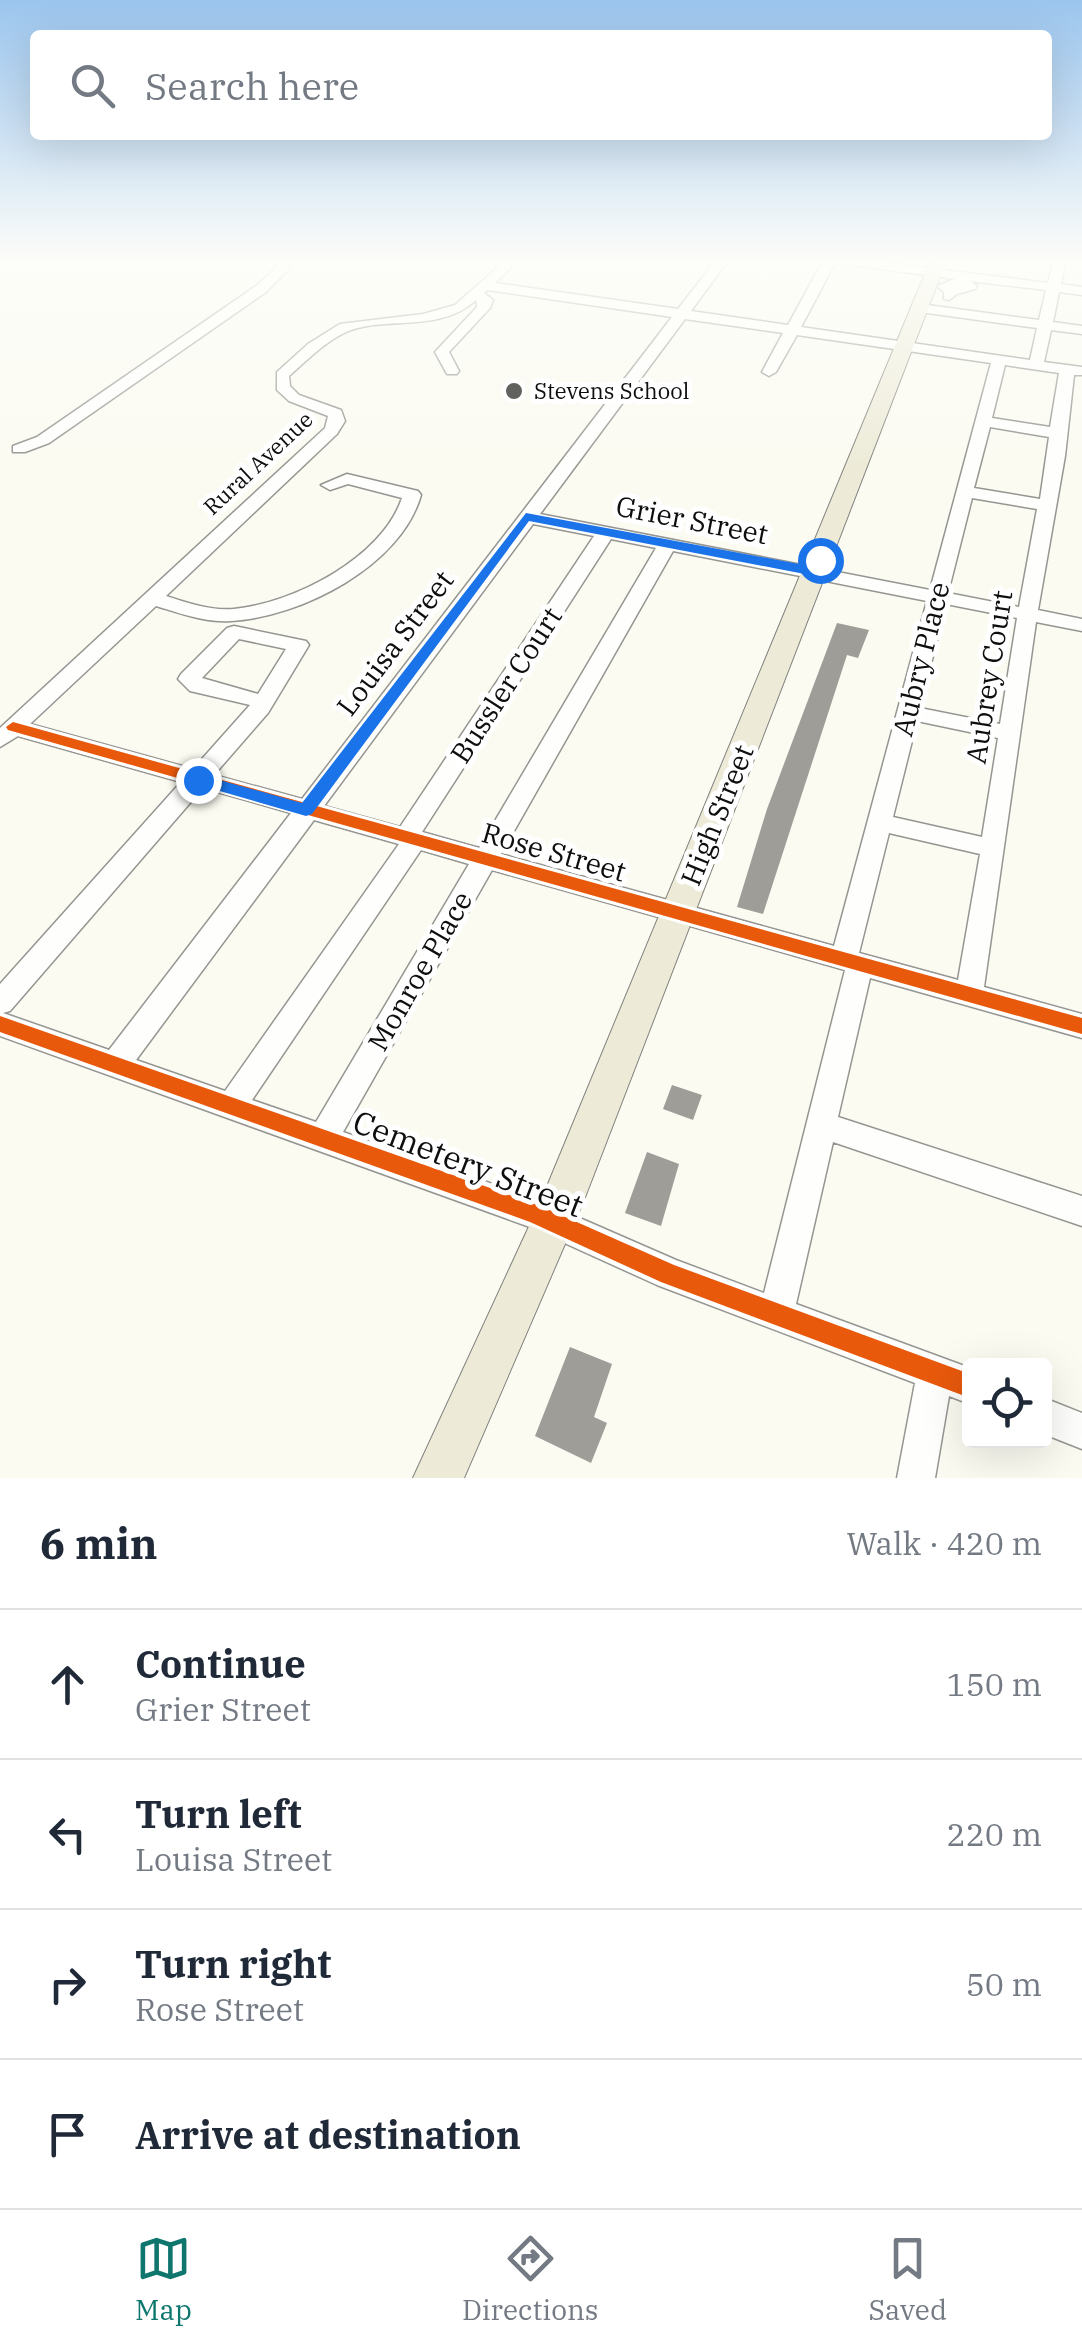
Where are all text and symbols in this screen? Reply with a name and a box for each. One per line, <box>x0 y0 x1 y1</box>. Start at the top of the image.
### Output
search box <box>30 30 1052 140</box>
icon: search <box>65 58 120 113</box>
text: Search here <box>145 61 359 110</box>
place label: Stevens School <box>534 376 689 405</box>
marker: Stevens School <box>503 380 525 402</box>
street label: Rural Avenue <box>197 405 318 521</box>
street label: Grier Street <box>613 487 771 552</box>
route start <box>798 538 844 584</box>
street label: Louisa Street <box>328 563 461 723</box>
street label: Aubry Place <box>883 578 958 740</box>
street label: Aubrey Court <box>957 587 1020 766</box>
street label: Bussler Court <box>441 600 570 770</box>
street label: High Street <box>672 739 762 891</box>
route end <box>176 758 222 804</box>
street label: Rose Street <box>478 813 630 890</box>
street label: Monroe Place <box>359 884 480 1057</box>
street label: Cemetery Street <box>347 1100 589 1226</box>
map controls <box>962 1358 1052 1448</box>
button: locate <box>962 1358 1052 1448</box>
text: 6 min <box>40 1516 158 1571</box>
text: Walk · 420 m <box>846 1522 1042 1564</box>
text: Continue <box>135 1639 306 1688</box>
icon: ahead <box>40 1657 95 1712</box>
text: 150 m <box>946 1663 1042 1705</box>
text: Grier Street <box>135 1688 311 1730</box>
text: Turn left <box>135 1789 302 1838</box>
icon: left <box>40 1807 95 1862</box>
text: 220 m <box>946 1813 1042 1855</box>
text: Louisa Street <box>135 1838 332 1880</box>
text: Turn right <box>135 1939 331 1988</box>
icon: right <box>40 1957 95 2012</box>
text: 50 m <box>966 1963 1042 2005</box>
text: Rose Street <box>135 1988 304 2030</box>
icon: arrive <box>40 2107 95 2162</box>
text: Arrive at destination <box>135 2110 521 2159</box>
tab: Map <box>135 2231 192 2328</box>
tab: Directions <box>462 2231 599 2328</box>
tab: Saved <box>869 2231 947 2328</box>

